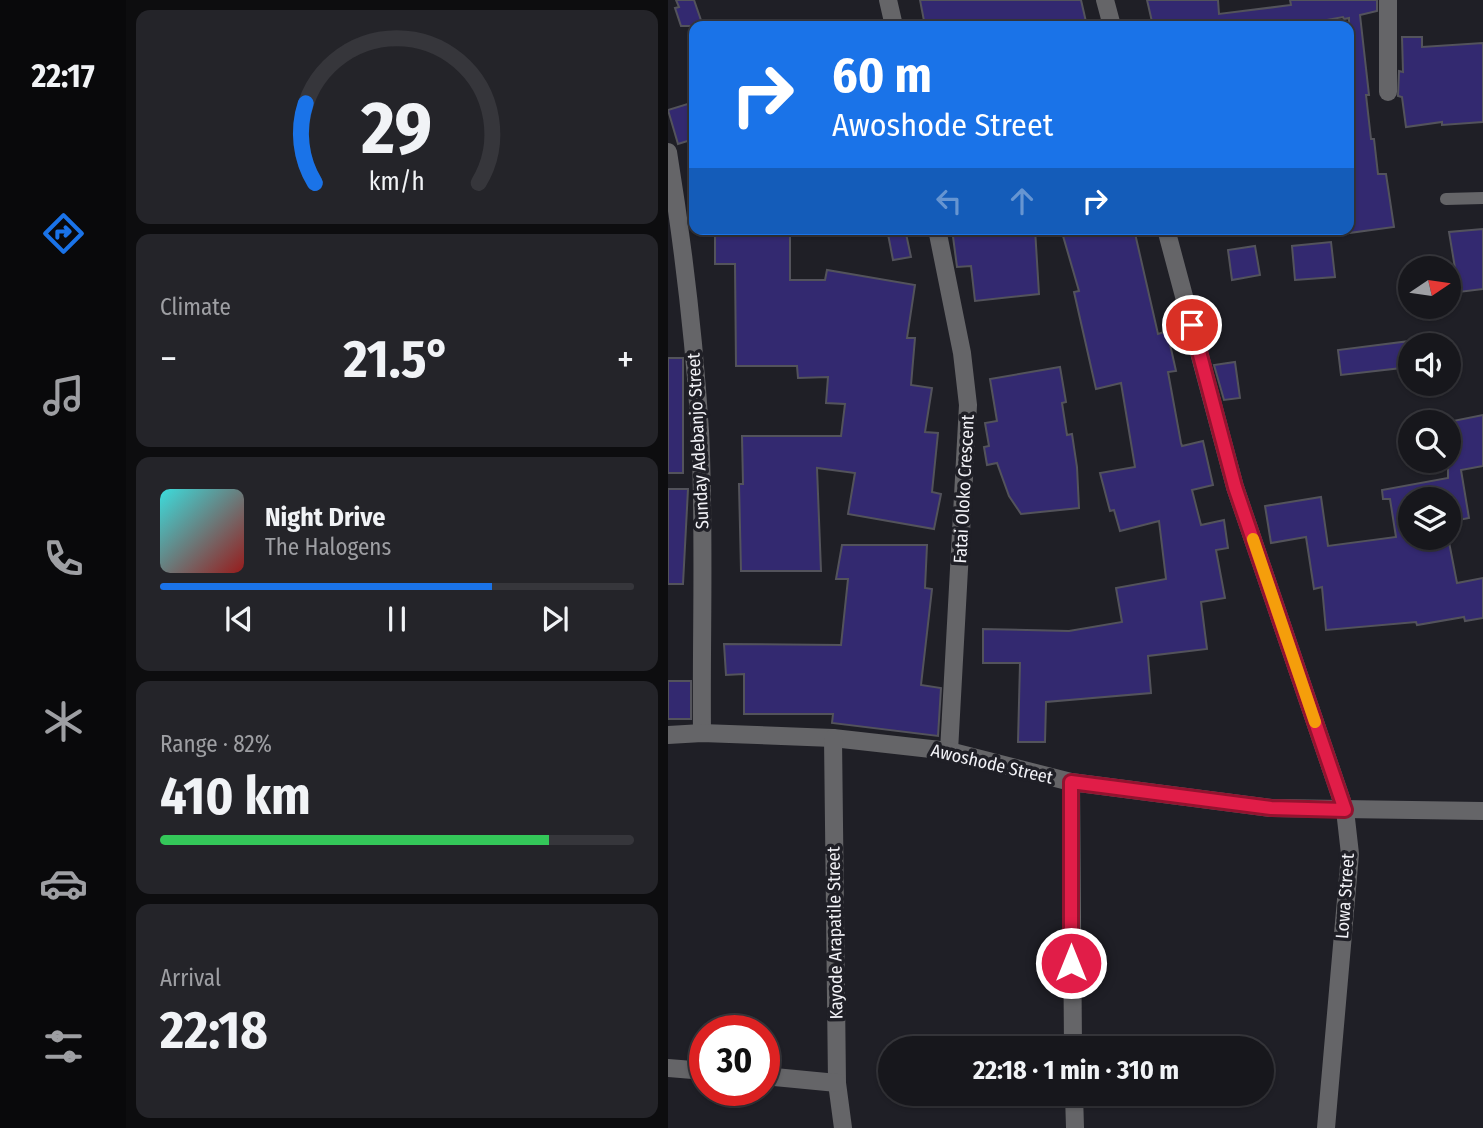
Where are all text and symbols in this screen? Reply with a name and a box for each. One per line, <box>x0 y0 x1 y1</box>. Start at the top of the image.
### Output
text: 60 m <box>832 46 932 105</box>
icon: right <box>717 49 808 140</box>
text: 22:17 <box>31 57 95 95</box>
text: 29 <box>361 85 432 172</box>
text: Awoshode Street <box>832 106 1053 144</box>
text: km/h <box>369 167 425 197</box>
icon: left <box>930 182 968 220</box>
icon: ahead <box>1003 182 1041 220</box>
icon: right <box>1076 182 1114 220</box>
icon: directions <box>39 209 88 258</box>
north arrow <box>1398 256 1461 318</box>
map controls <box>1398 256 1461 550</box>
text: Climate <box>160 293 231 321</box>
pin <box>1162 295 1222 355</box>
icon: arrive <box>1173 306 1211 344</box>
text: 21.5° <box>343 328 450 391</box>
button: sound <box>1398 333 1461 396</box>
text: − <box>160 336 177 382</box>
text: + <box>617 336 634 382</box>
street label: Sunday Adebanjo Street <box>682 352 714 530</box>
icon: music <box>39 371 88 420</box>
button: search <box>1398 410 1461 473</box>
street label: Fatai Oloko Crescent <box>949 414 979 564</box>
button: layers <box>1398 487 1461 550</box>
text: Night Drive <box>265 502 385 533</box>
text: The Halogens <box>265 533 391 561</box>
icon: phone <box>39 534 88 583</box>
icon: previous <box>220 600 258 638</box>
icon: pause <box>378 600 416 638</box>
icon: next <box>536 600 574 638</box>
icon: climate <box>39 697 88 746</box>
text: Range · 82% <box>160 730 272 758</box>
street label: Awoshode Street <box>929 739 1055 789</box>
text: 410 km <box>160 765 311 828</box>
street label: Kayode Arapatile Street <box>822 846 848 1020</box>
street label: Lowa Street <box>1331 852 1359 940</box>
icon: car <box>39 859 88 908</box>
position arrow <box>1034 926 1108 1000</box>
text: Arrival <box>160 964 221 992</box>
text: 22:18 <box>160 999 268 1062</box>
speed limit sign: 30 <box>689 1015 780 1106</box>
icon: filters <box>39 1022 88 1071</box>
text: 22:18 · 1 min · 310 m <box>973 1055 1179 1086</box>

